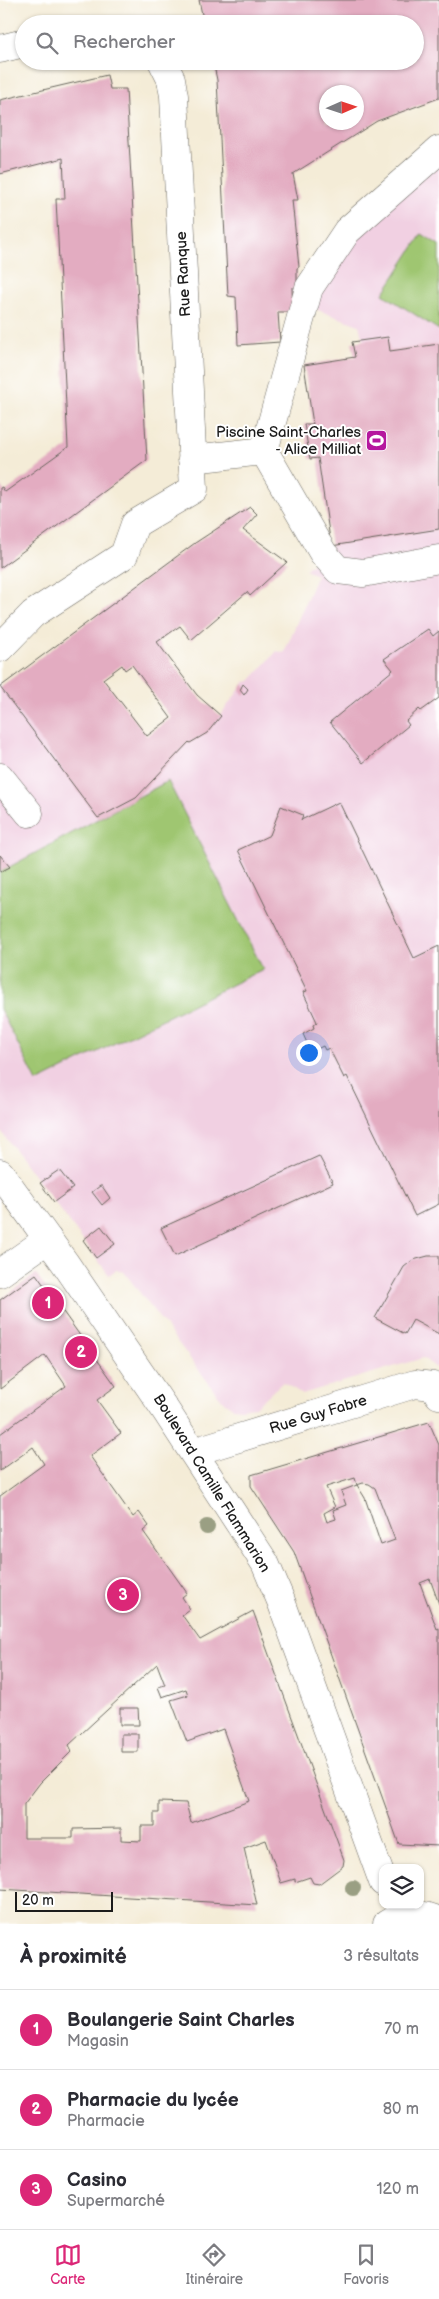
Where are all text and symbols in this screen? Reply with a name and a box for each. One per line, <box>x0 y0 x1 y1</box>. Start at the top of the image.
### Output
search box <box>15 15 424 70</box>
icon: search <box>33 29 61 57</box>
text: Rechercher <box>73 31 175 54</box>
north arrow <box>319 85 364 130</box>
street label: Rue Ranque <box>172 231 195 317</box>
place label: Piscine Saint-Charles - Alice Milliat <box>216 423 362 459</box>
sports icon: Piscine Saint-Charles - Alice Milliat <box>365 429 389 453</box>
your location <box>296 1040 322 1066</box>
pin: 1 <box>32 1284 64 1322</box>
pin: 2 <box>65 1333 97 1371</box>
street label: Boulevard Camille Flammarion <box>149 1391 274 1576</box>
street label: Rue Guy Fabre <box>267 1391 369 1438</box>
pin: 3 <box>107 1576 139 1614</box>
map controls <box>379 1864 424 1909</box>
button: layers <box>379 1864 424 1909</box>
scale bar <box>15 1889 112 1912</box>
text: 20 m <box>22 1892 54 1909</box>
text: À proximité <box>20 1944 127 1969</box>
text: 3 résultats <box>343 1947 419 1966</box>
text: Boulangerie Saint Charles <box>67 2009 295 2032</box>
text: 1 <box>33 2020 39 2039</box>
text: 70 m <box>384 2020 419 2039</box>
text: Magasin <box>67 2032 129 2051</box>
text: Pharmacie du lycée <box>67 2089 239 2112</box>
text: 2 <box>31 2100 41 2119</box>
text: 80 m <box>383 2100 419 2119</box>
text: Pharmacie <box>67 2112 145 2131</box>
text: Casino <box>67 2169 127 2192</box>
text: 3 <box>31 2180 41 2199</box>
text: 120 m <box>376 2180 419 2199</box>
text: Supermarché <box>67 2192 165 2211</box>
tab: Carte <box>50 2241 85 2288</box>
tab: Itinéraire <box>186 2241 243 2288</box>
tab: Favoris <box>343 2241 389 2288</box>

